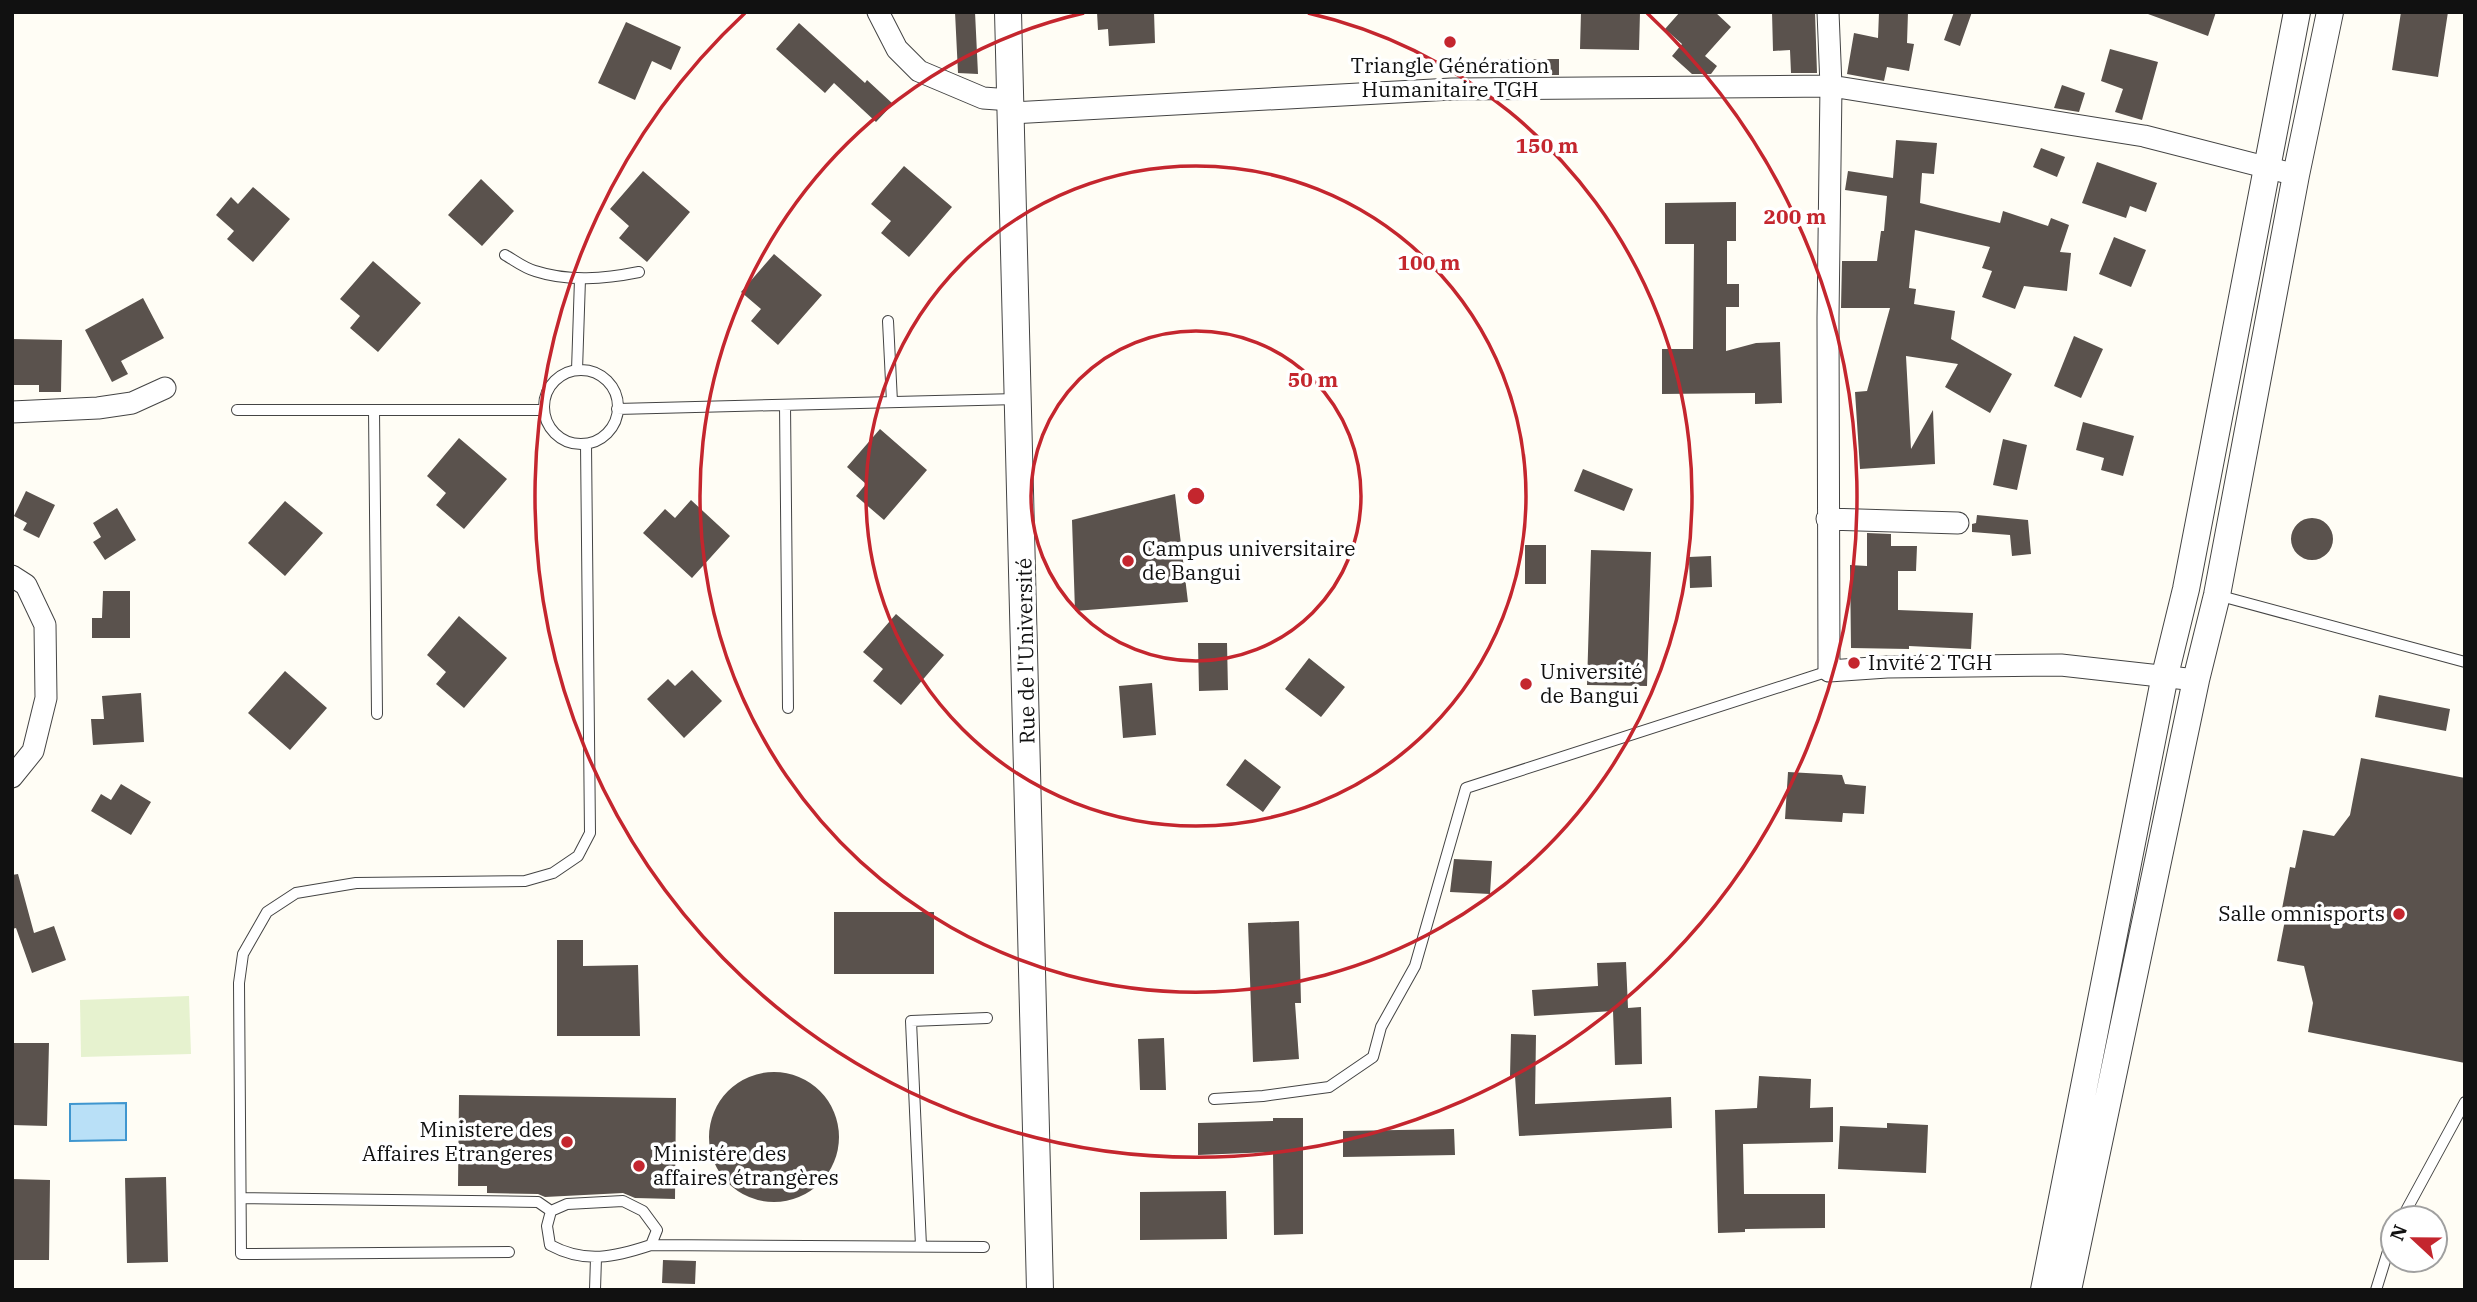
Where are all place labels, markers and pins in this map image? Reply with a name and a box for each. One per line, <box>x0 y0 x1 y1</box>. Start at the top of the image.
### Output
marker: Triangle Génération Humanitaire TGH <box>1442 34 1458 50</box>
place label: Triangle Génération Humanitaire TGH <box>1351 51 1549 103</box>
centre of rings <box>1184 484 1208 508</box>
place label: Campus universitaire de Bangui <box>1142 534 1355 586</box>
marker: Campus universitaire de Bangui <box>1120 553 1136 569</box>
place label: Invité 2 TGH <box>1868 648 1992 676</box>
marker: Invité 2 TGH <box>1846 655 1862 671</box>
place label: Université de Bangui <box>1540 657 1643 709</box>
marker: Université de Bangui <box>1518 676 1534 692</box>
place label: Salle omnisports <box>2218 899 2385 927</box>
marker: Salle omnisports <box>2391 906 2407 922</box>
place label: Ministere des Affaires Etrangeres <box>362 1115 553 1167</box>
marker: Ministere des Affaires Etrangeres <box>559 1134 575 1150</box>
place label: Ministére des affaires étrangères <box>653 1139 839 1191</box>
marker: Ministére des affaires étrangères <box>631 1158 647 1174</box>

